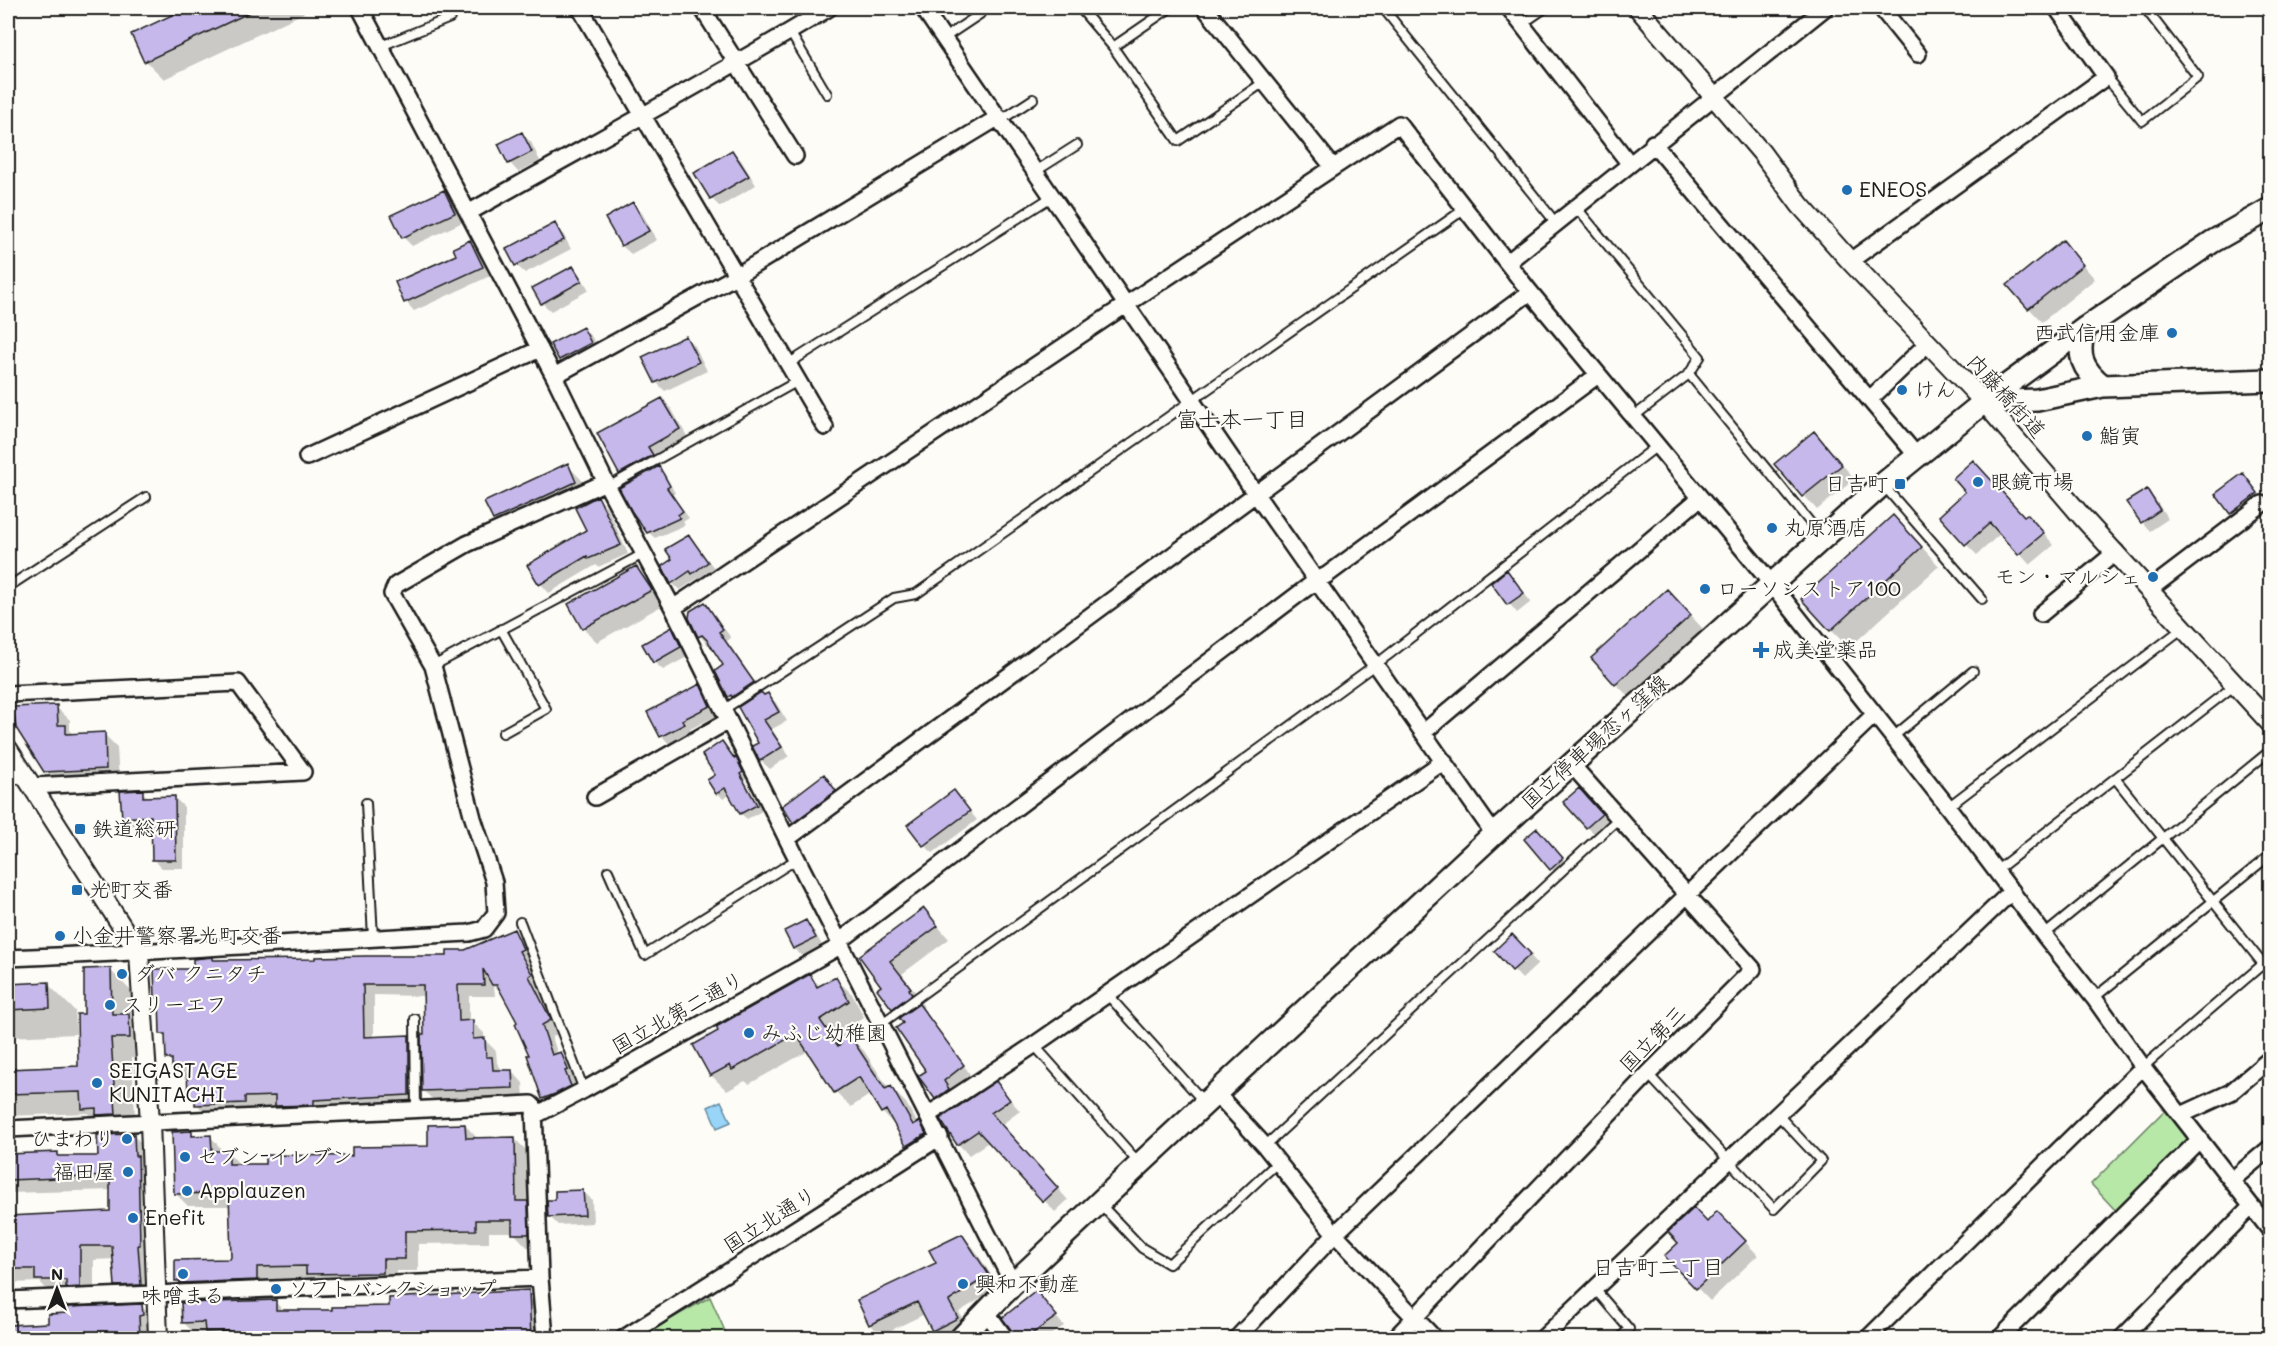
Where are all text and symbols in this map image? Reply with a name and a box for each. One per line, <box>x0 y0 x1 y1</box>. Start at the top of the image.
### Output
place label: ENEOS <box>1859 175 1927 202</box>
marker: ENEOS <box>1840 183 1854 197</box>
place label: 西武信用金庫 <box>2034 318 2160 345</box>
marker: 西武信用金庫 <box>2165 326 2179 340</box>
street label: 内藤橋街道 <box>1962 347 2052 443</box>
place label: けん <box>1914 375 1956 402</box>
marker: けん <box>1895 383 1909 397</box>
district label: 富士本一丁目 <box>1176 404 1308 433</box>
place label: 鮨寅 <box>2099 421 2141 448</box>
marker: 鮨寅 <box>2080 429 2094 443</box>
place label: 眼鏡市場 <box>1990 467 2074 494</box>
place label: 日吉町 <box>1825 469 1888 496</box>
marker: 眼鏡市場 <box>1971 475 1985 489</box>
marker: 日吉町 <box>1893 477 1907 491</box>
place label: 丸原酒店 <box>1784 513 1868 540</box>
marker: 丸原酒店 <box>1765 521 1779 535</box>
place label: モン・マルシェ <box>1994 562 2141 589</box>
marker: モン・マルシェ <box>2146 570 2160 584</box>
place label: ローソンストア100 <box>1717 574 1901 601</box>
marker: ローソンストア100 <box>1698 582 1712 596</box>
place label: 成美堂薬品 <box>1773 635 1878 662</box>
marker: 成美堂薬品 <box>1754 643 1768 657</box>
street label: 国立停車場恋ヶ窪線 <box>1515 668 1673 814</box>
place label: 鉄道総研 <box>92 814 176 841</box>
marker: 鉄道総研 <box>73 822 87 836</box>
place label: 光町交番 <box>89 875 173 902</box>
marker: 光町交番 <box>70 883 84 897</box>
place label: 小金井警察署光町交番 <box>72 921 282 948</box>
marker: 小金井警察署光町交番 <box>53 929 67 943</box>
place label: ダバ クニタチ <box>134 959 267 986</box>
street label: 国立北第二通り <box>606 964 748 1059</box>
marker: ダバ クニタチ <box>115 967 129 981</box>
place label: スリーエフ <box>122 990 227 1017</box>
marker: スリーエフ <box>103 998 117 1012</box>
street label: 国立第三 <box>1613 999 1691 1077</box>
place label: みふじ幼稚園 <box>761 1018 887 1045</box>
marker: みふじ幼稚園 <box>742 1026 756 1040</box>
place label: SEIGASTAGE KUNITACHI <box>109 1056 238 1107</box>
marker: SEIGASTAGE KUNITACHI <box>90 1076 104 1090</box>
place label: ひまわり <box>31 1124 115 1151</box>
marker: ひまわり <box>120 1132 134 1146</box>
place label: セブン-イレブン <box>197 1142 353 1169</box>
marker: セブン-イレブン <box>178 1150 192 1164</box>
place label: 福田屋 <box>53 1157 116 1184</box>
marker: 福田屋 <box>121 1165 135 1179</box>
place label: Applauzen <box>199 1176 306 1203</box>
street label: 国立北通り <box>718 1179 821 1258</box>
marker: Applauzen <box>180 1184 194 1198</box>
place label: Enefit <box>145 1203 206 1230</box>
marker: Enefit <box>126 1211 140 1225</box>
district label: 日吉町二丁目 <box>1592 1252 1724 1281</box>
north arrow <box>27 1259 87 1319</box>
text: N <box>51 1263 63 1284</box>
marker: 味噌まる <box>176 1267 190 1281</box>
place label: 興和不動産 <box>975 1269 1080 1296</box>
place label: ソフトバンクショップ <box>288 1274 497 1301</box>
marker: 興和不動産 <box>956 1277 970 1291</box>
place label: 味噌まる <box>141 1281 225 1308</box>
marker: ソフトバンクショップ <box>269 1282 283 1296</box>

